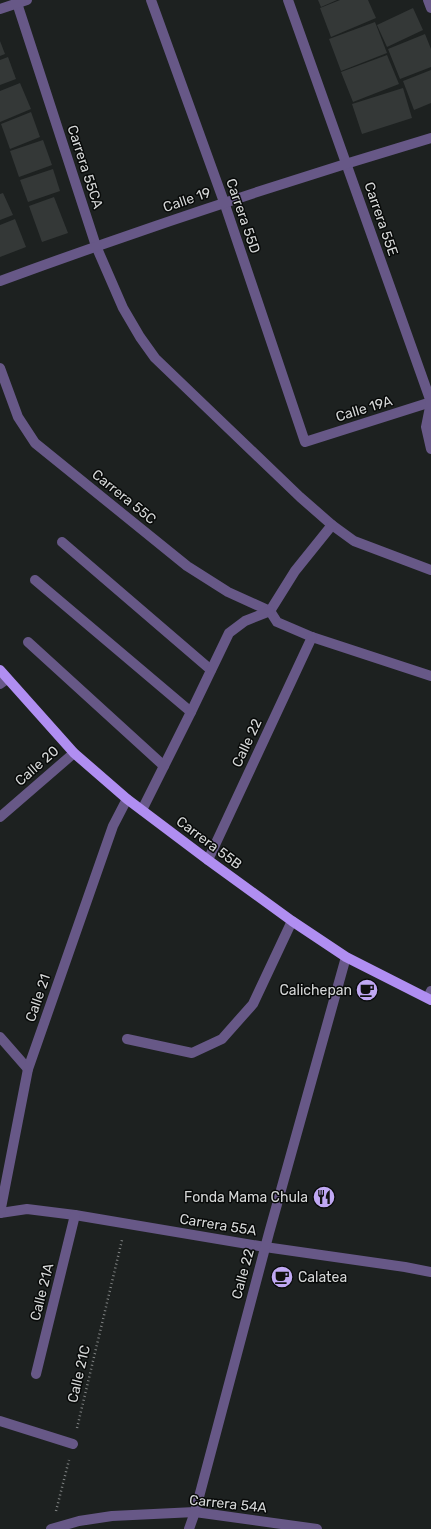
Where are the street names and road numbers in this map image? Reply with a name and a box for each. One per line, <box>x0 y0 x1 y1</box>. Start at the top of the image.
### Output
street label: Carrera 55CA <box>63 123 107 212</box>
street label: Carrera 55D <box>222 176 264 256</box>
street label: Carrera 55E <box>360 180 402 258</box>
street label: Calle 19 <box>161 184 213 216</box>
street label: Calle 19A <box>334 392 395 426</box>
street label: Carrera 55C <box>88 466 160 528</box>
street label: Calle 22 <box>228 716 266 770</box>
street label: Calle 20 <box>12 742 62 790</box>
street label: Carrera 55B <box>173 813 245 873</box>
street label: Calle 21 <box>22 972 54 1024</box>
street label: Carrera 55A <box>178 1211 258 1240</box>
street label: Calle 22 <box>228 1247 258 1301</box>
street label: Calle 21A <box>27 1261 57 1323</box>
street label: Calle 21C <box>64 1344 94 1404</box>
street label: Carrera 54A <box>188 1491 268 1517</box>

